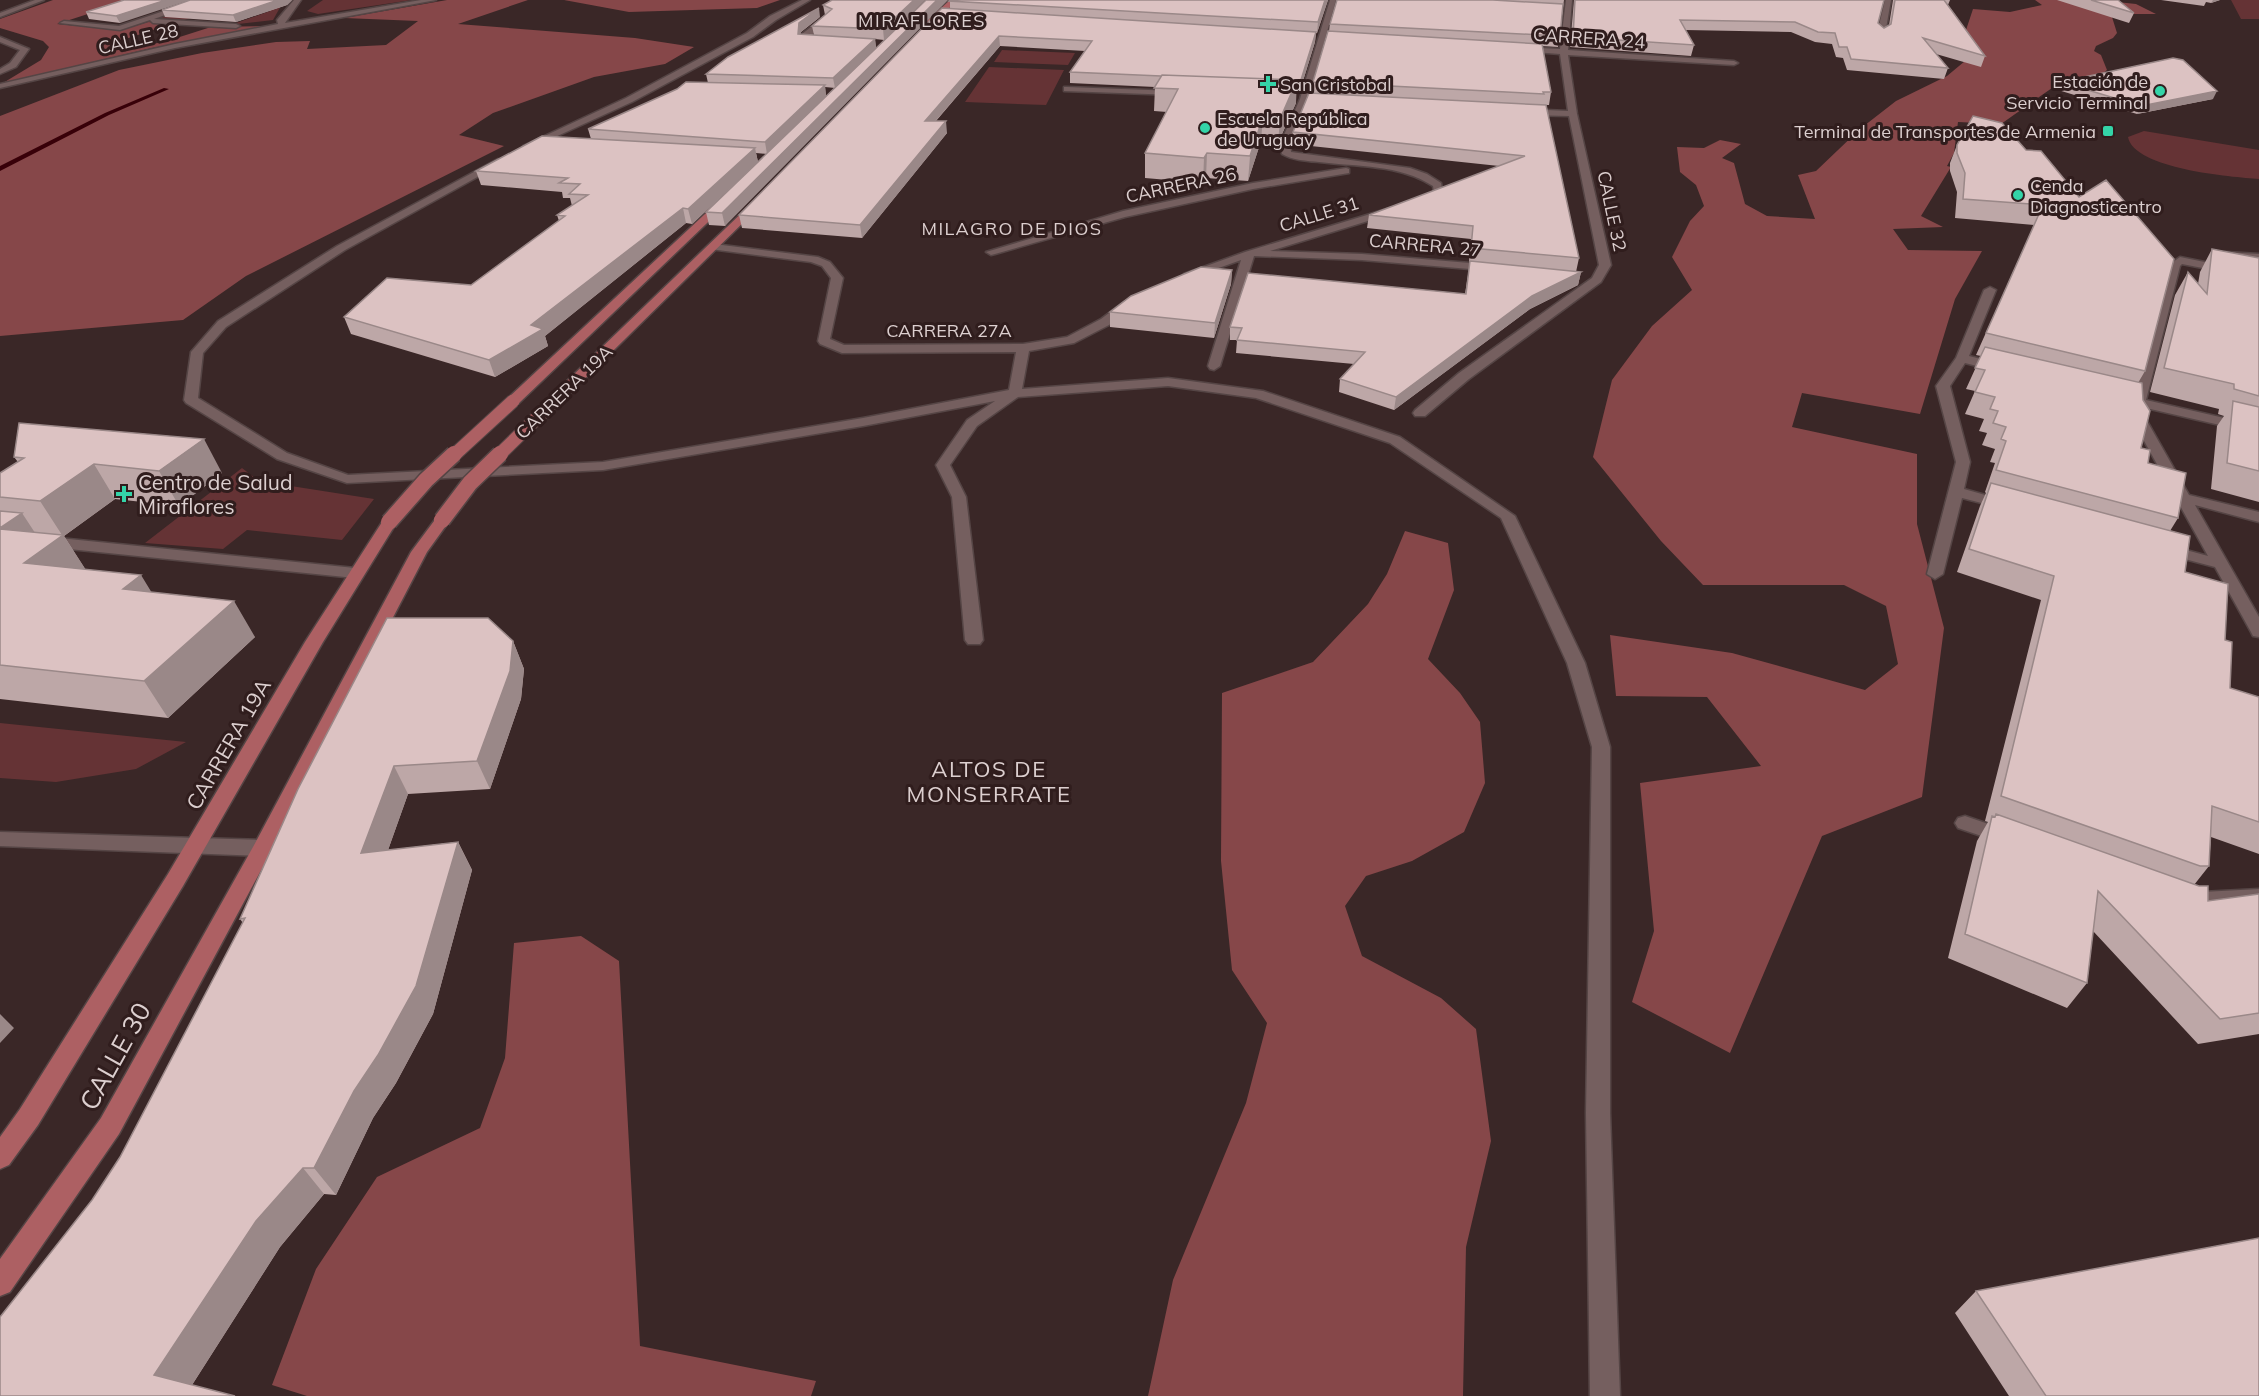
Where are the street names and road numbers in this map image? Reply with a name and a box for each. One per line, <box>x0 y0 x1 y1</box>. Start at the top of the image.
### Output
street label: CALLE 28 <box>96 19 180 59</box>
street label: CARRERA 24 <box>1532 23 1646 53</box>
street label: CARRERA 26 <box>1124 162 1238 208</box>
street label: CALLE 32 <box>1592 169 1632 253</box>
street label: CALLE 31 <box>1277 191 1361 237</box>
street label: CARRERA 27 <box>1368 229 1482 261</box>
street label: CARRERA 27A <box>886 319 1012 342</box>
street label: CARRERA 19A <box>511 340 617 444</box>
street label: CARRERA 19A <box>180 673 276 814</box>
street label: CALLE 30 <box>72 996 158 1116</box>

